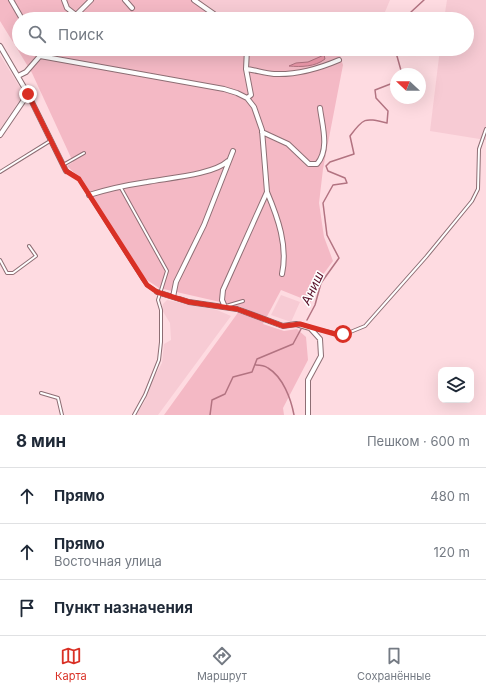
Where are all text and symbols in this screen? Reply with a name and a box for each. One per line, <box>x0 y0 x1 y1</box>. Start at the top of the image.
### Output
search box <box>12 12 474 56</box>
icon: search <box>26 23 48 45</box>
text: Поиск <box>58 25 104 44</box>
north arrow <box>390 68 426 104</box>
route end <box>19 85 37 103</box>
water label: Аниш <box>297 268 327 308</box>
route start <box>334 325 352 343</box>
map controls <box>438 367 474 403</box>
button: layers <box>438 367 474 403</box>
text: 8 мин <box>16 431 66 451</box>
text: Пешком · 600 m <box>367 433 470 449</box>
icon: ahead <box>16 485 38 507</box>
text: Прямо <box>54 486 105 505</box>
text: 480 m <box>430 488 470 504</box>
text: Прямо <box>54 534 105 553</box>
icon: ahead <box>16 541 38 563</box>
text: 120 m <box>434 544 470 560</box>
text: Восточная улица <box>54 553 162 569</box>
icon: arrive <box>16 597 38 619</box>
text: Пункт назначения <box>54 598 193 617</box>
tab: Карта <box>55 645 87 683</box>
tab: Маршрут <box>197 645 247 683</box>
tab: Сохранённые <box>357 645 431 683</box>

